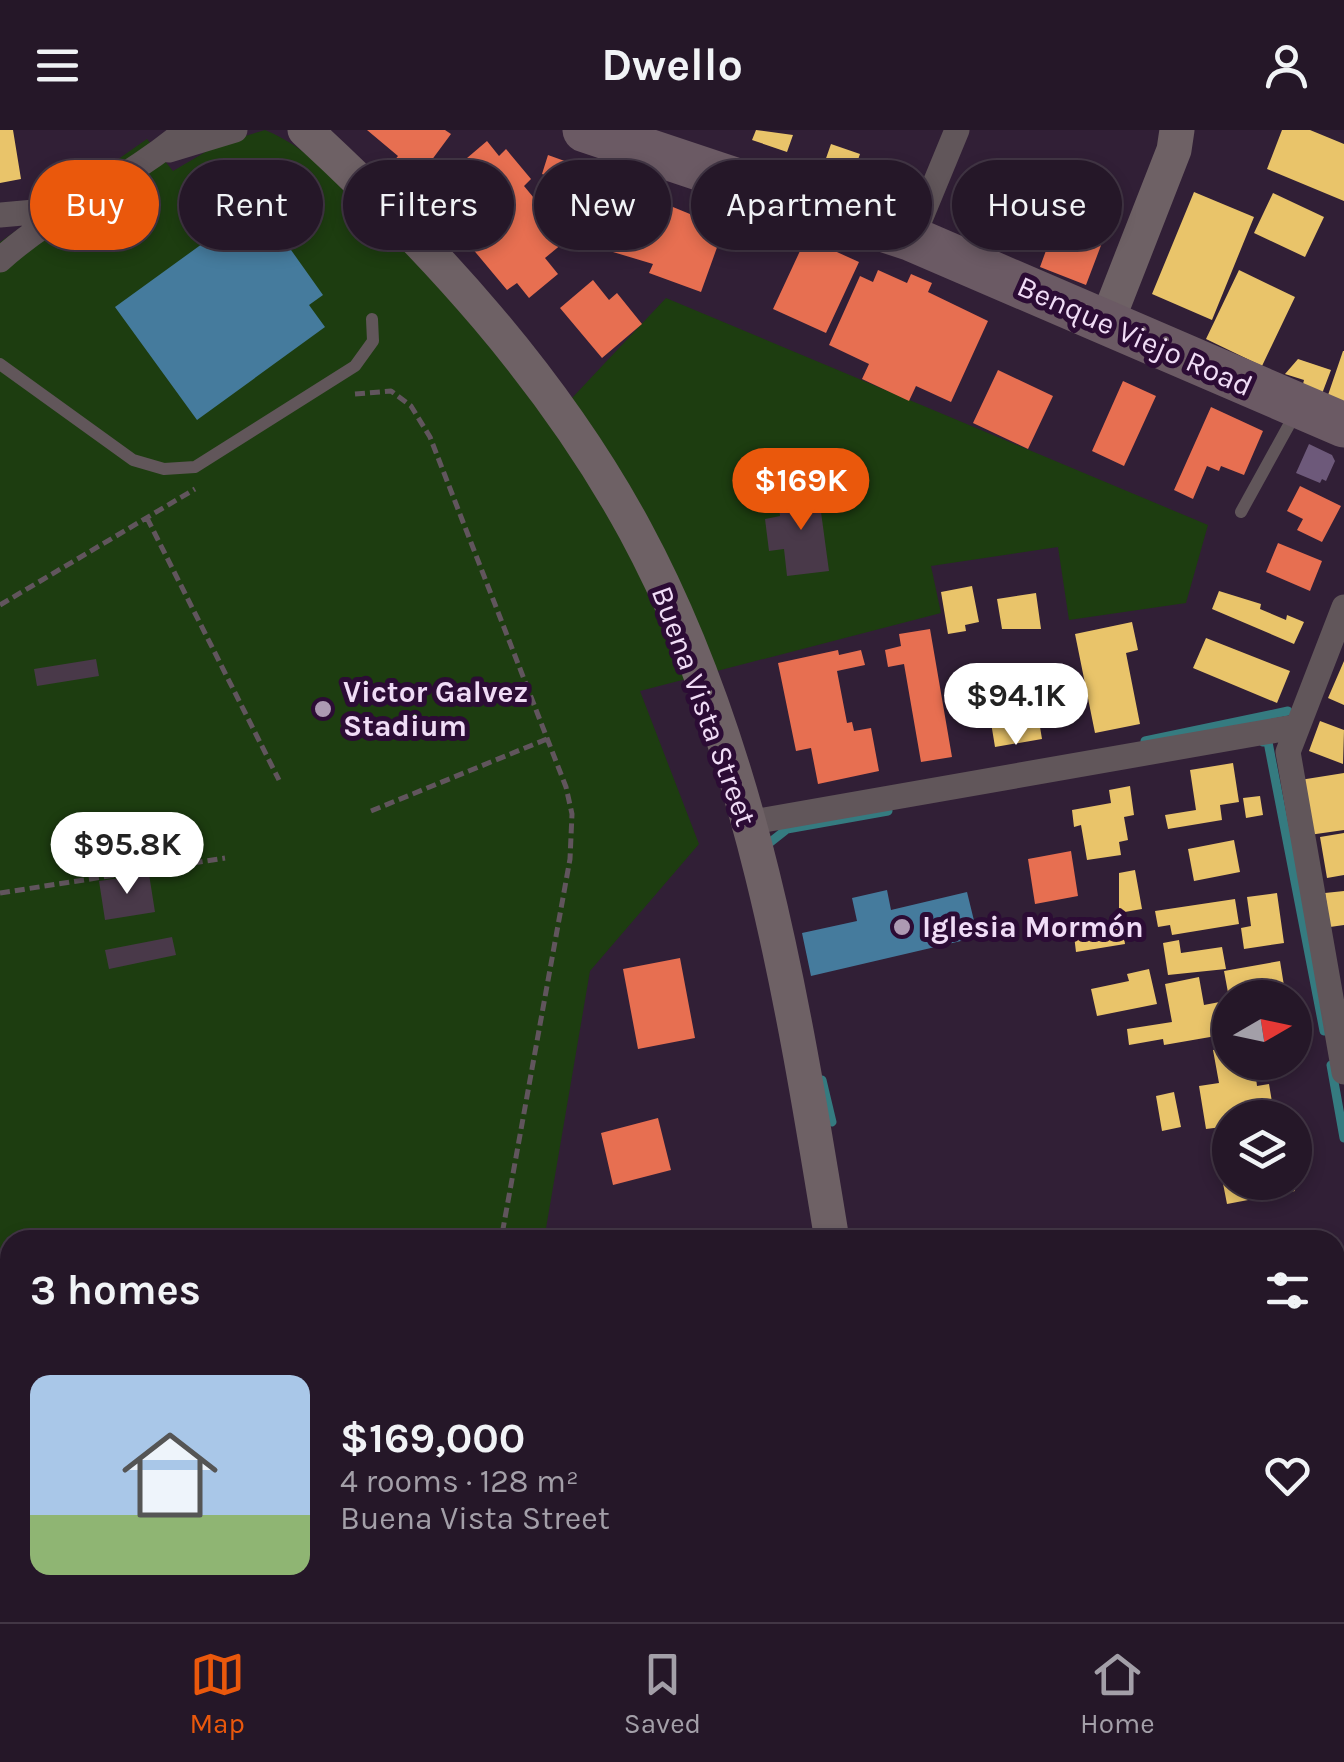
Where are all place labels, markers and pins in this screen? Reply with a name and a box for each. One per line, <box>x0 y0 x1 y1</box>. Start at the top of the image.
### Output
pin: $169K <box>731 448 871 533</box>
pin: $94.1K <box>935 663 1097 748</box>
place label: Victor Galvez Stadium <box>343 674 528 744</box>
marker: Victor Galvez Stadium <box>312 698 334 720</box>
pin: $95.8K <box>46 812 208 897</box>
place label: Iglesia Mormón <box>922 909 1144 945</box>
marker: Iglesia Mormón <box>891 916 913 938</box>

